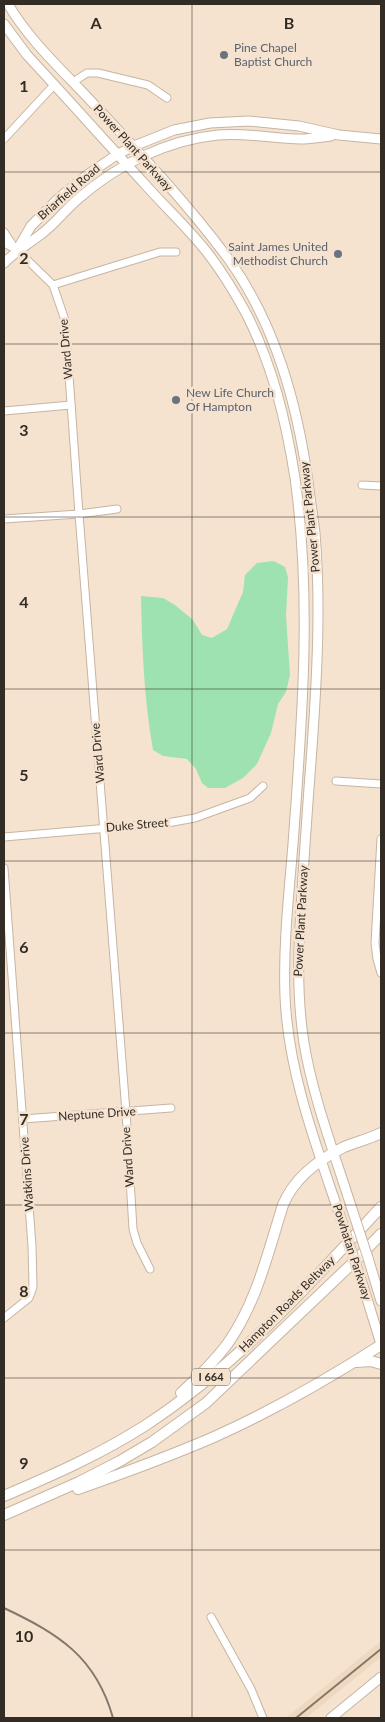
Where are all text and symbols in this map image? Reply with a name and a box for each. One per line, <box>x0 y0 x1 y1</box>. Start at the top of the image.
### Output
text: A <box>89 13 102 32</box>
text: B <box>284 13 294 32</box>
place label: Pine Chapel Baptist Church <box>234 40 312 69</box>
marker: Pine Chapel Baptist Church <box>218 49 230 61</box>
text: 1 <box>19 76 29 95</box>
street label: Power Plant Parkway <box>91 101 177 195</box>
street label: Briarfield Road <box>34 160 103 223</box>
place label: Saint James United Methodist Church <box>228 239 328 268</box>
text: 2 <box>19 248 29 267</box>
marker: Saint James United Methodist Church <box>332 248 344 260</box>
street label: Ward Drive <box>55 318 76 380</box>
place label: New Life Church Of Hampton <box>186 385 274 414</box>
marker: New Life Church Of Hampton <box>170 394 182 406</box>
text: 3 <box>19 420 29 439</box>
street label: Power Plant Parkway <box>296 460 323 573</box>
text: 4 <box>19 592 29 611</box>
street label: Ward Drive <box>87 722 108 784</box>
text: 5 <box>19 765 29 784</box>
street label: Duke Street <box>105 814 169 835</box>
street label: Power Plant Parkway <box>290 864 311 977</box>
text: 6 <box>19 937 29 956</box>
street label: Neptune Drive <box>58 1103 136 1124</box>
text: 7 <box>19 1109 29 1128</box>
street label: Ward Drive <box>118 1126 137 1188</box>
street label: Watkins Drive <box>16 1136 37 1212</box>
street label: Powhatan Parkway <box>330 1202 375 1303</box>
street label: Hampton Roads Beltway <box>235 1252 338 1355</box>
text: 8 <box>19 1281 29 1300</box>
road number: I 664 <box>192 1368 230 1385</box>
text: 9 <box>19 1453 29 1472</box>
text: 10 <box>15 1626 33 1645</box>

